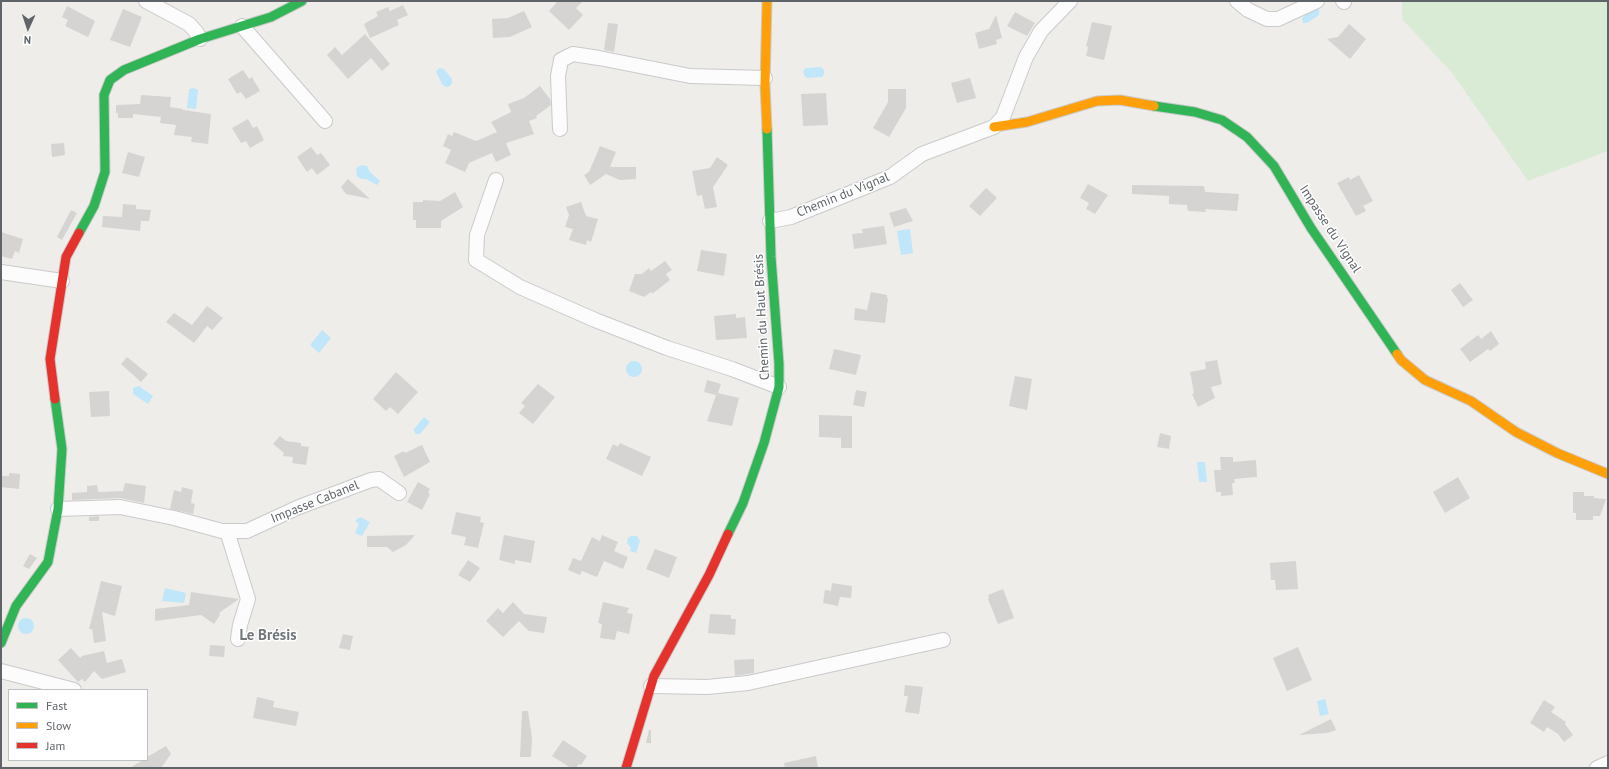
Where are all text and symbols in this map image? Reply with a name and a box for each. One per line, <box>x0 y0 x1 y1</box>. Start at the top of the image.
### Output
north arrow <box>8 8 48 48</box>
text: N <box>23 33 31 47</box>
street label: Chemin du Vignal <box>794 169 892 221</box>
street label: Impasse du Vignal <box>1296 182 1364 276</box>
street label: Chemin du Haut Brésis <box>751 254 773 380</box>
street label: Impasse Cabanel <box>269 477 361 527</box>
district label: Le Brésis <box>239 627 297 645</box>
legend <box>8 689 148 761</box>
text: Fast <box>46 698 67 713</box>
text: Slow <box>46 718 71 733</box>
text: Jam <box>46 738 65 753</box>

